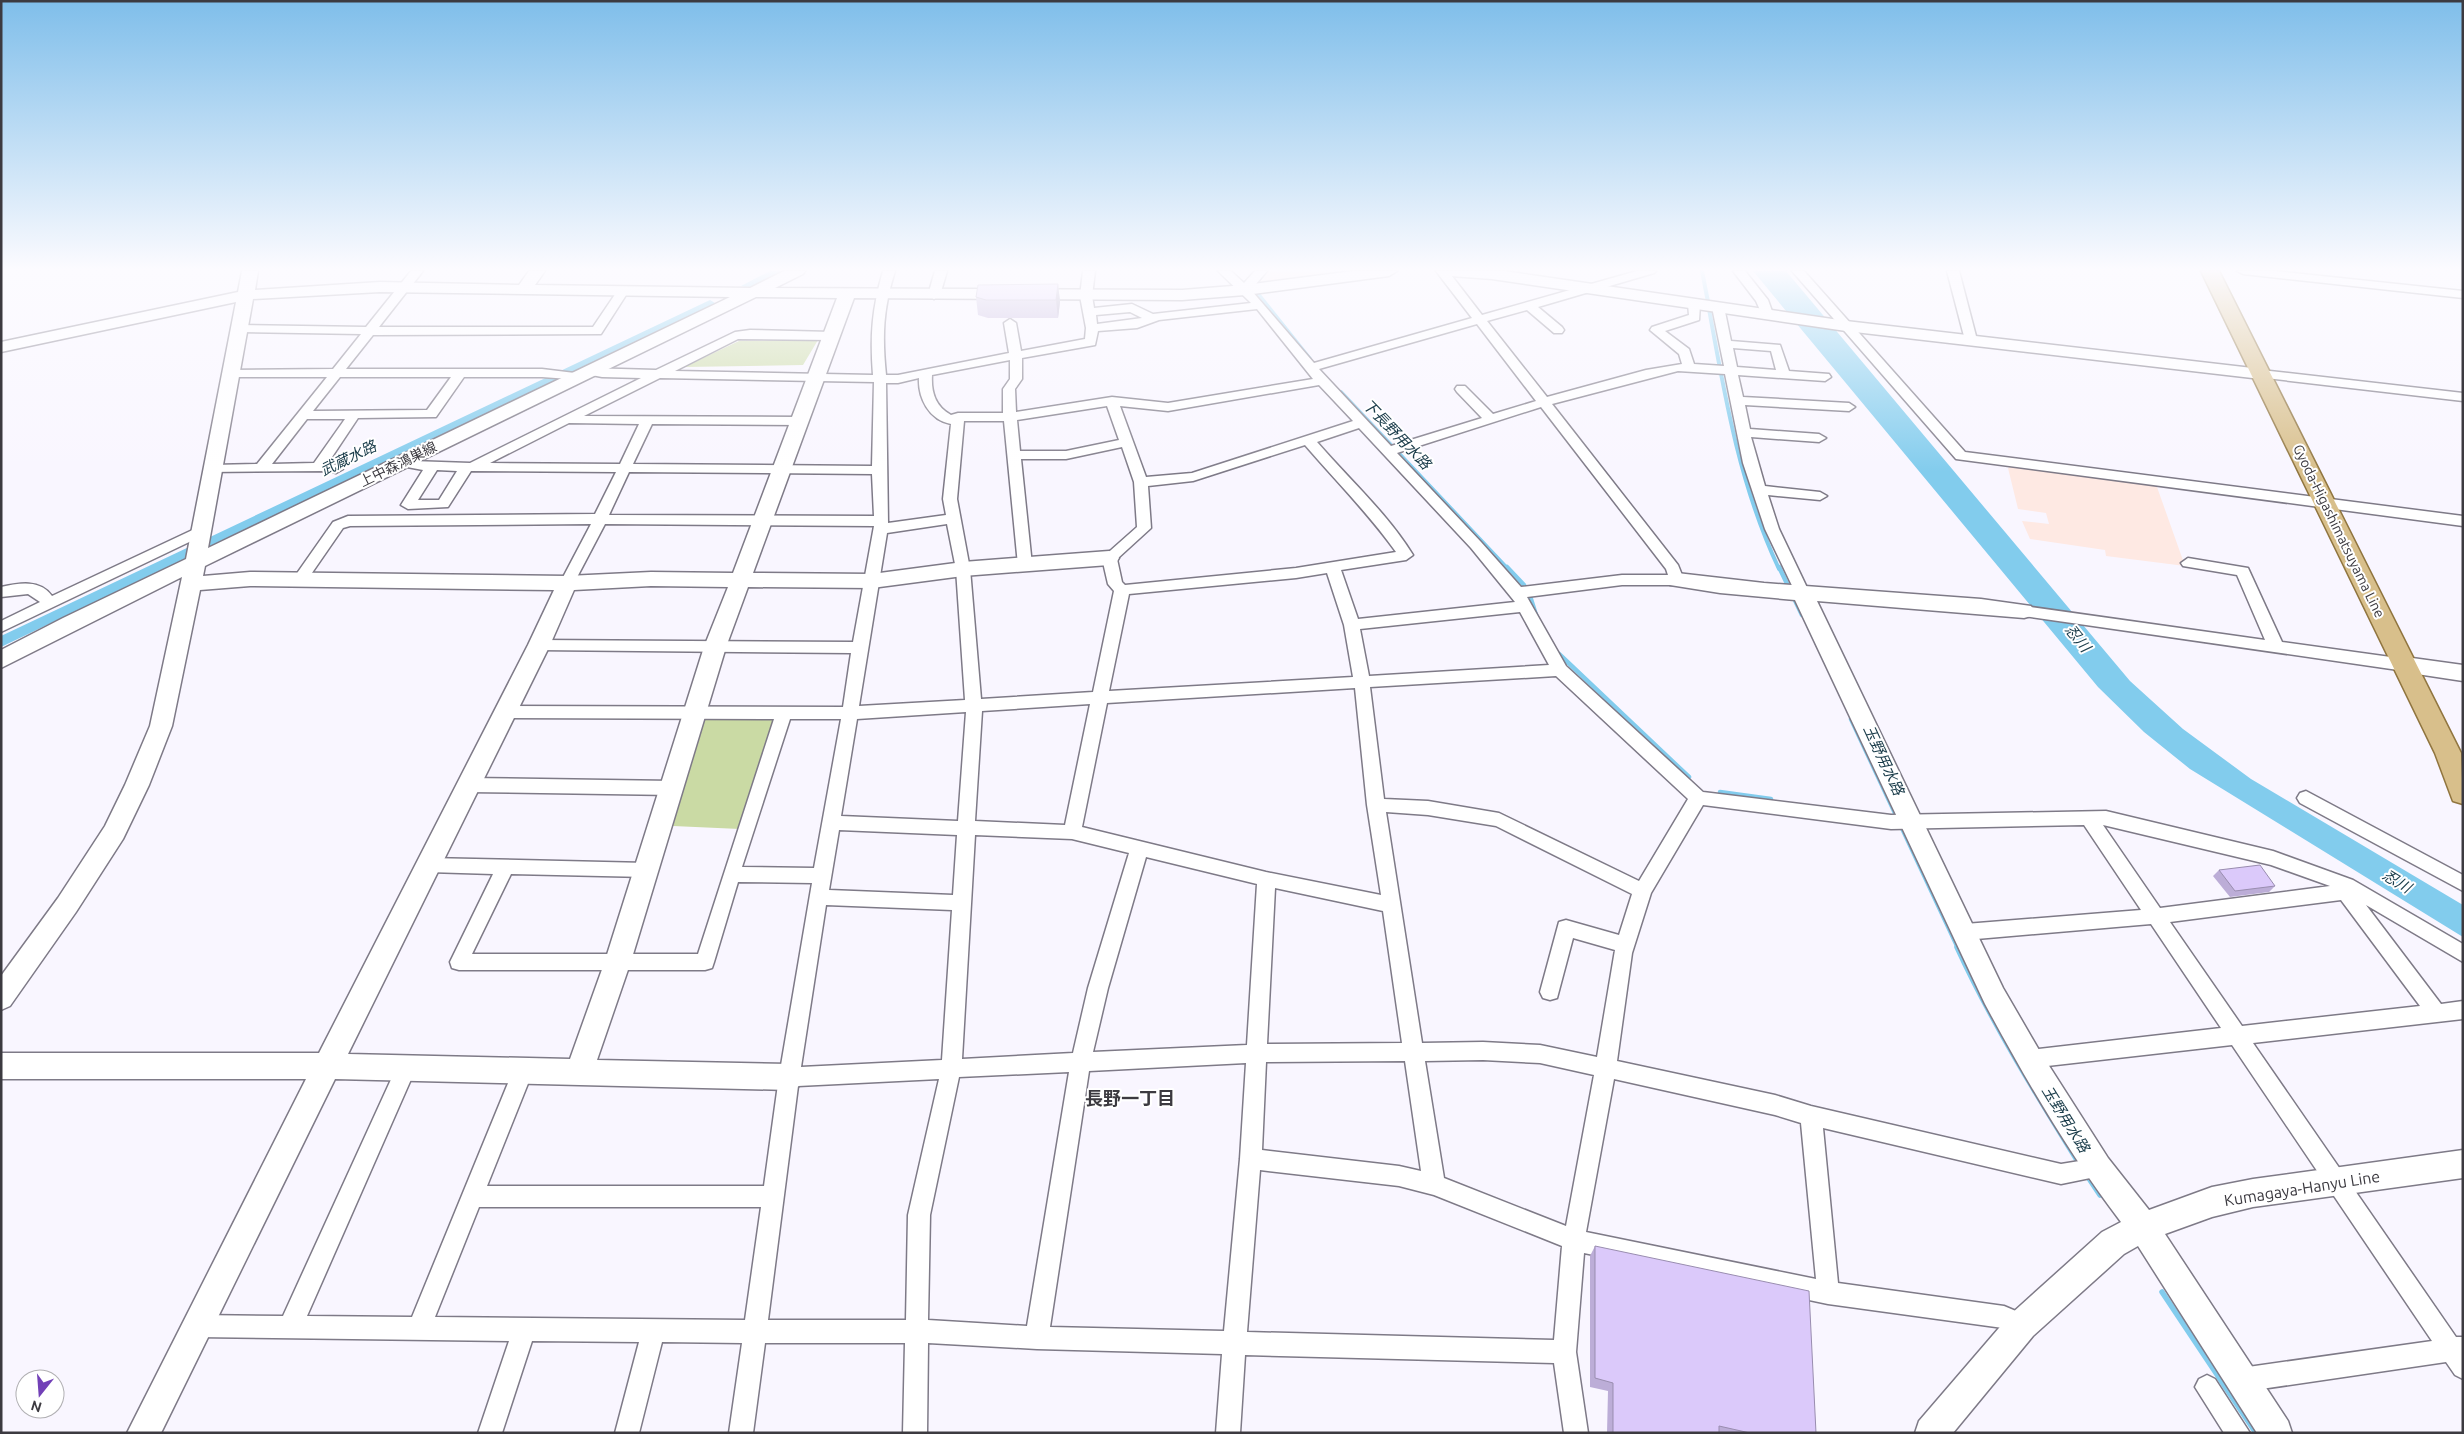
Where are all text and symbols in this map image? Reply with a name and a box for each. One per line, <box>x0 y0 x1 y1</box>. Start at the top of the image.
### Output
water label: 下長野用水路 <box>1360 396 1436 474</box>
water label: 武蔵水路 <box>317 436 380 479</box>
street label: 上中森鴻巣線 <box>357 438 439 490</box>
street label: Gyoda-Higashimatsuyama Line <box>2290 442 2388 620</box>
water label: 忍川 <box>2062 621 2095 657</box>
water label: 玉野用水路 <box>1860 722 1908 799</box>
water label: 忍川 <box>2380 866 2416 897</box>
water label: 玉野用水路 <box>2039 1083 2094 1157</box>
district label: 長野一丁目 <box>1085 1088 1175 1108</box>
street label: Kumagaya-Hanyu Line <box>2223 1167 2381 1209</box>
north arrow <box>15 1369 65 1419</box>
text: N <box>29 1397 44 1416</box>

